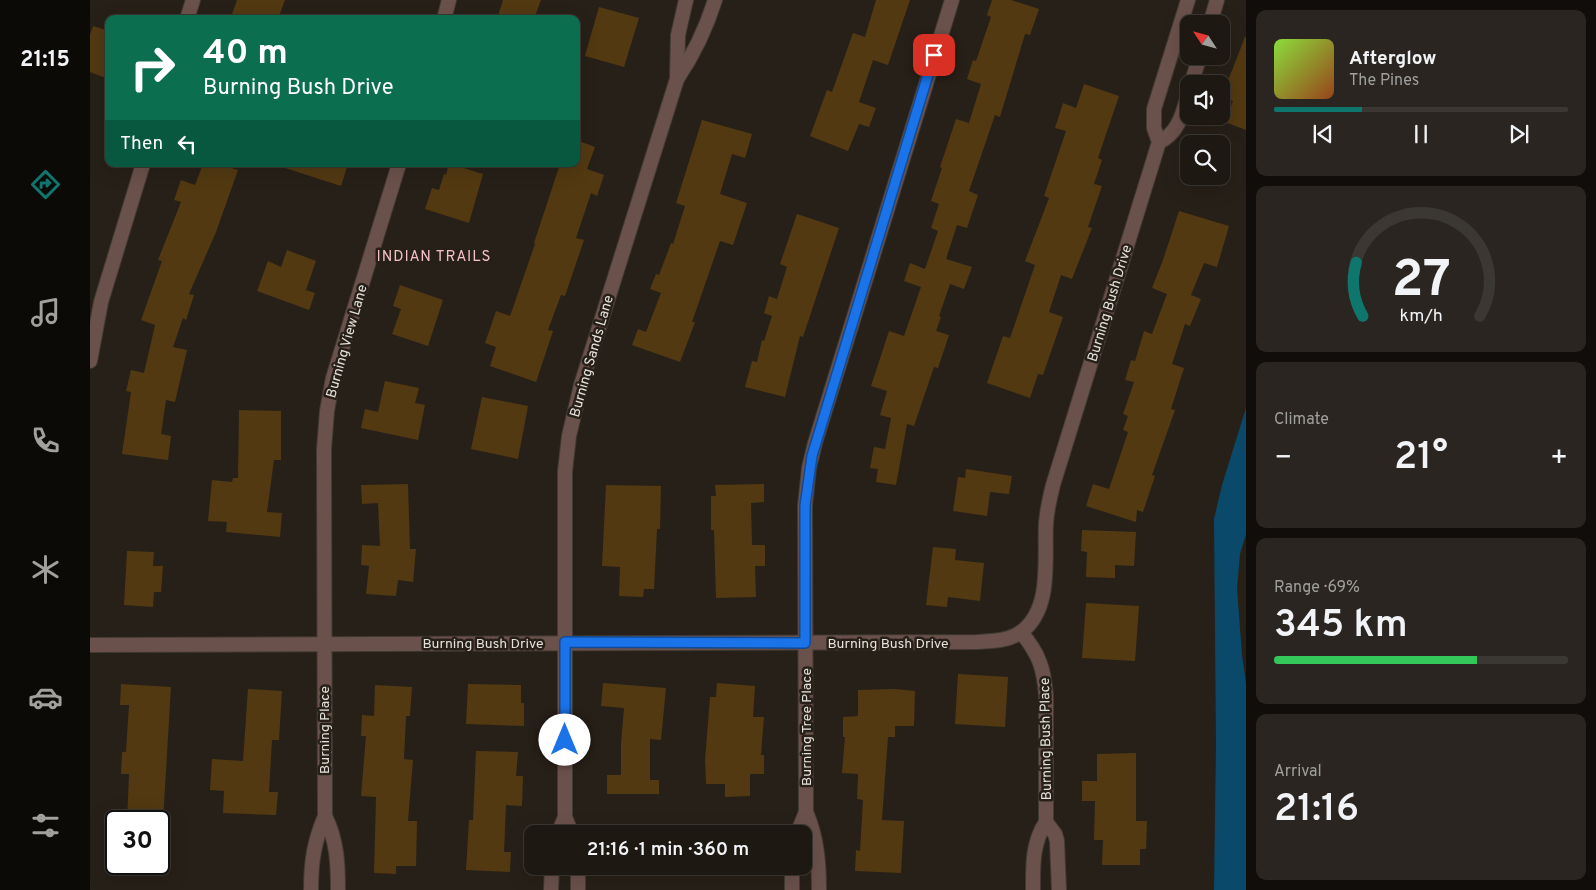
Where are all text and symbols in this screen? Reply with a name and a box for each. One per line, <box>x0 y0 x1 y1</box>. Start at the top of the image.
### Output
north arrow <box>1180 15 1230 65</box>
map controls <box>1180 15 1230 185</box>
text: 40 m <box>203 32 288 76</box>
pin <box>913 34 955 76</box>
icon: right <box>120 35 185 100</box>
icon: arrive <box>920 41 948 69</box>
text: 21:15 <box>20 47 70 74</box>
text: Afterglow <box>1349 47 1437 71</box>
text: The Pines <box>1349 71 1419 91</box>
text: Burning Bush Drive <box>203 75 393 102</box>
button: sound <box>1180 75 1230 125</box>
icon: previous <box>1309 120 1337 148</box>
icon: pause <box>1407 120 1435 148</box>
icon: next <box>1505 120 1533 148</box>
icon: left <box>173 130 201 158</box>
text: Then <box>120 132 163 156</box>
button: search <box>1180 135 1230 185</box>
icon: directions <box>28 167 63 202</box>
street label: Burning Bush Drive <box>1085 243 1136 364</box>
district label: INDIAN TRAILS <box>377 248 491 267</box>
text: 27 <box>1391 249 1451 315</box>
street label: Burning View Lane <box>323 283 372 400</box>
street label: Burning Sands Lane <box>567 294 618 419</box>
icon: music <box>28 295 63 330</box>
text: km/h <box>1399 305 1443 328</box>
text: Climate <box>1274 410 1329 430</box>
icon: phone <box>28 423 63 458</box>
text: 21° <box>1394 434 1448 483</box>
text: − <box>1274 441 1292 477</box>
text: + <box>1550 441 1568 477</box>
icon: climate <box>28 552 63 587</box>
text: Range · 69% <box>1274 578 1360 598</box>
text: 345 km <box>1274 602 1408 651</box>
street label: Burning Bush Drive <box>422 636 544 653</box>
street label: Burning Bush Drive <box>827 636 949 653</box>
street label: Burning Tree Place <box>799 668 816 786</box>
street label: Burning Bush Place <box>1037 677 1056 800</box>
icon: car <box>28 680 63 715</box>
street label: Burning Place <box>317 686 334 774</box>
position arrow <box>538 713 590 765</box>
text: Arrival <box>1274 762 1322 782</box>
text: 21:16 <box>1274 786 1359 835</box>
icon: filters <box>28 808 63 843</box>
speed limit sign: 30 <box>105 810 170 875</box>
text: 21:16 · 1 min · 360 m <box>587 838 749 862</box>

